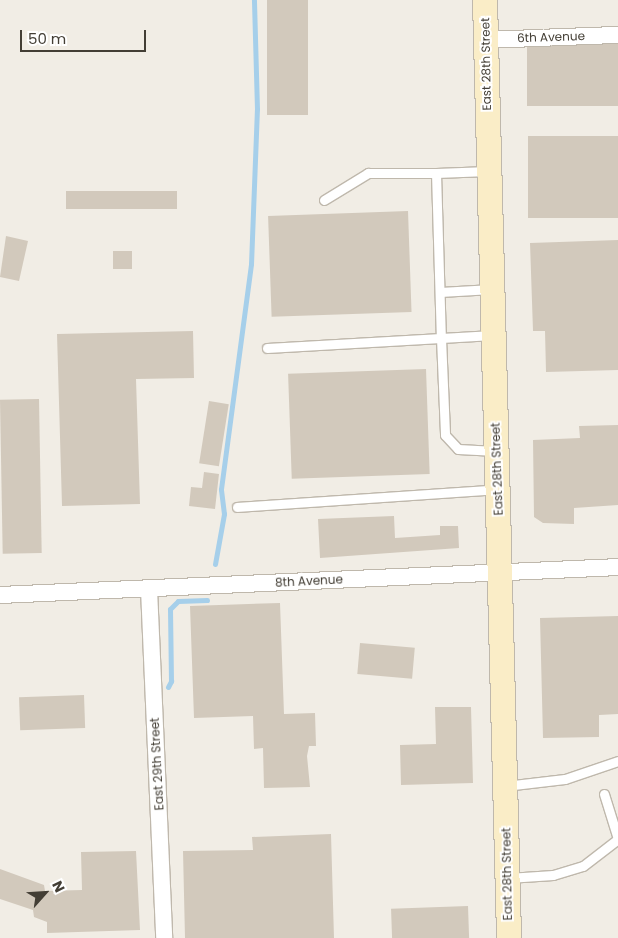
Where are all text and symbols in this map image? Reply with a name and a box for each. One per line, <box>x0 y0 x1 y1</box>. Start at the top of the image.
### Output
street label: East 28th Street <box>478 17 494 111</box>
scale bar <box>22 20 149 52</box>
text: 50 m <box>28 28 66 49</box>
street label: 6th Avenue <box>517 29 585 45</box>
street label: East 28th Street <box>488 422 506 516</box>
street label: 8th Avenue <box>275 572 343 590</box>
street label: East 29th Street <box>147 717 167 811</box>
street label: East 28th Street <box>499 827 515 921</box>
north arrow <box>20 868 70 918</box>
text: N <box>47 877 70 896</box>

